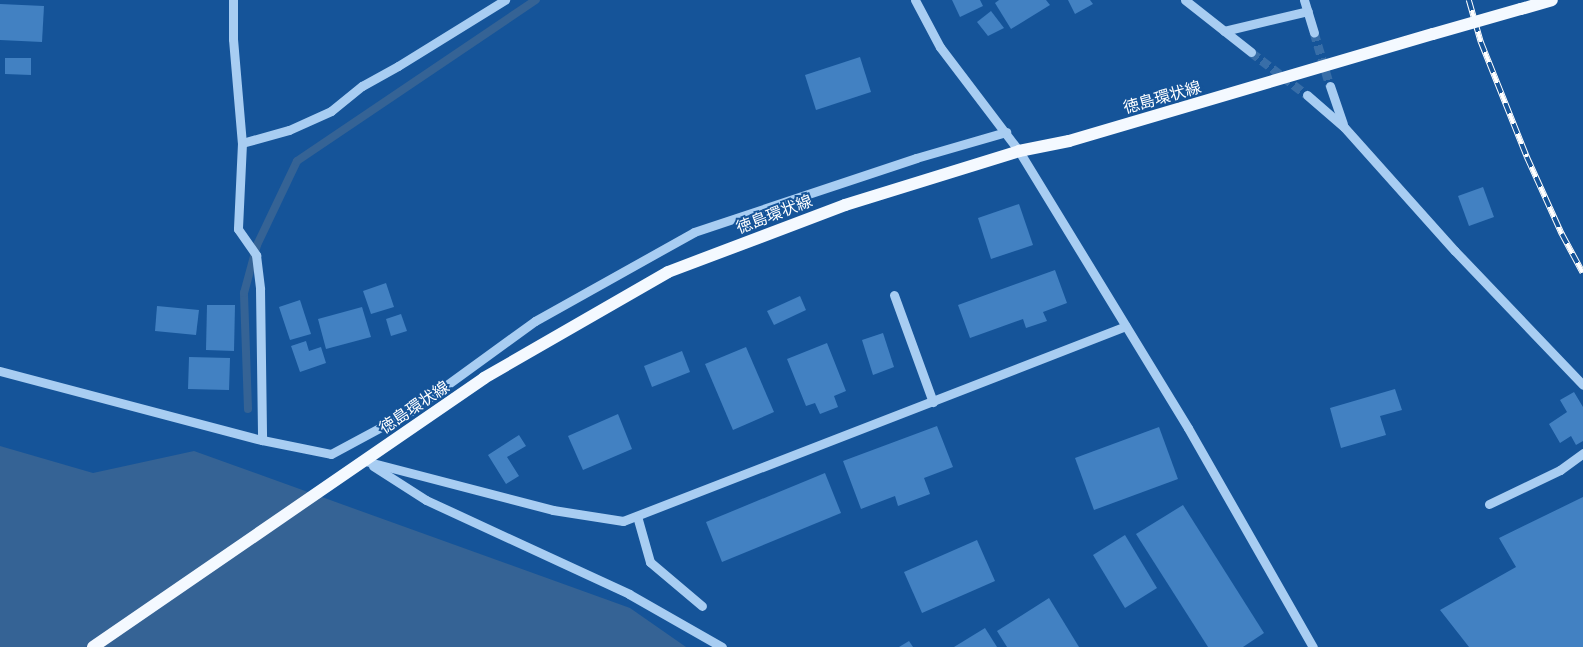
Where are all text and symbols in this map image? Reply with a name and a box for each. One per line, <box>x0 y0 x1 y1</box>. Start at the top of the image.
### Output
street label: 徳島環状線 <box>1121 77 1203 117</box>
street label: 徳島環状線 <box>733 191 815 237</box>
street label: 徳島環状線 <box>375 377 453 437</box>

